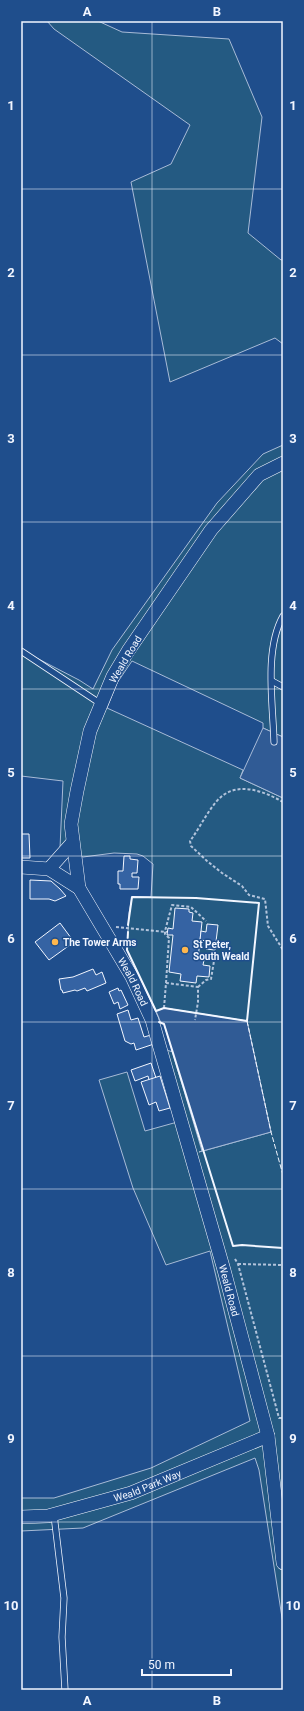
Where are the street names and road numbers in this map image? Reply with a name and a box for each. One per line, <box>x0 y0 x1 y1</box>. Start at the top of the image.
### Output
street label: Weald Road <box>107 634 144 685</box>
street label: Weald Road <box>116 956 150 1008</box>
street label: Weald Road <box>217 1263 241 1318</box>
street label: Weald Park Way <box>112 1468 183 1504</box>

